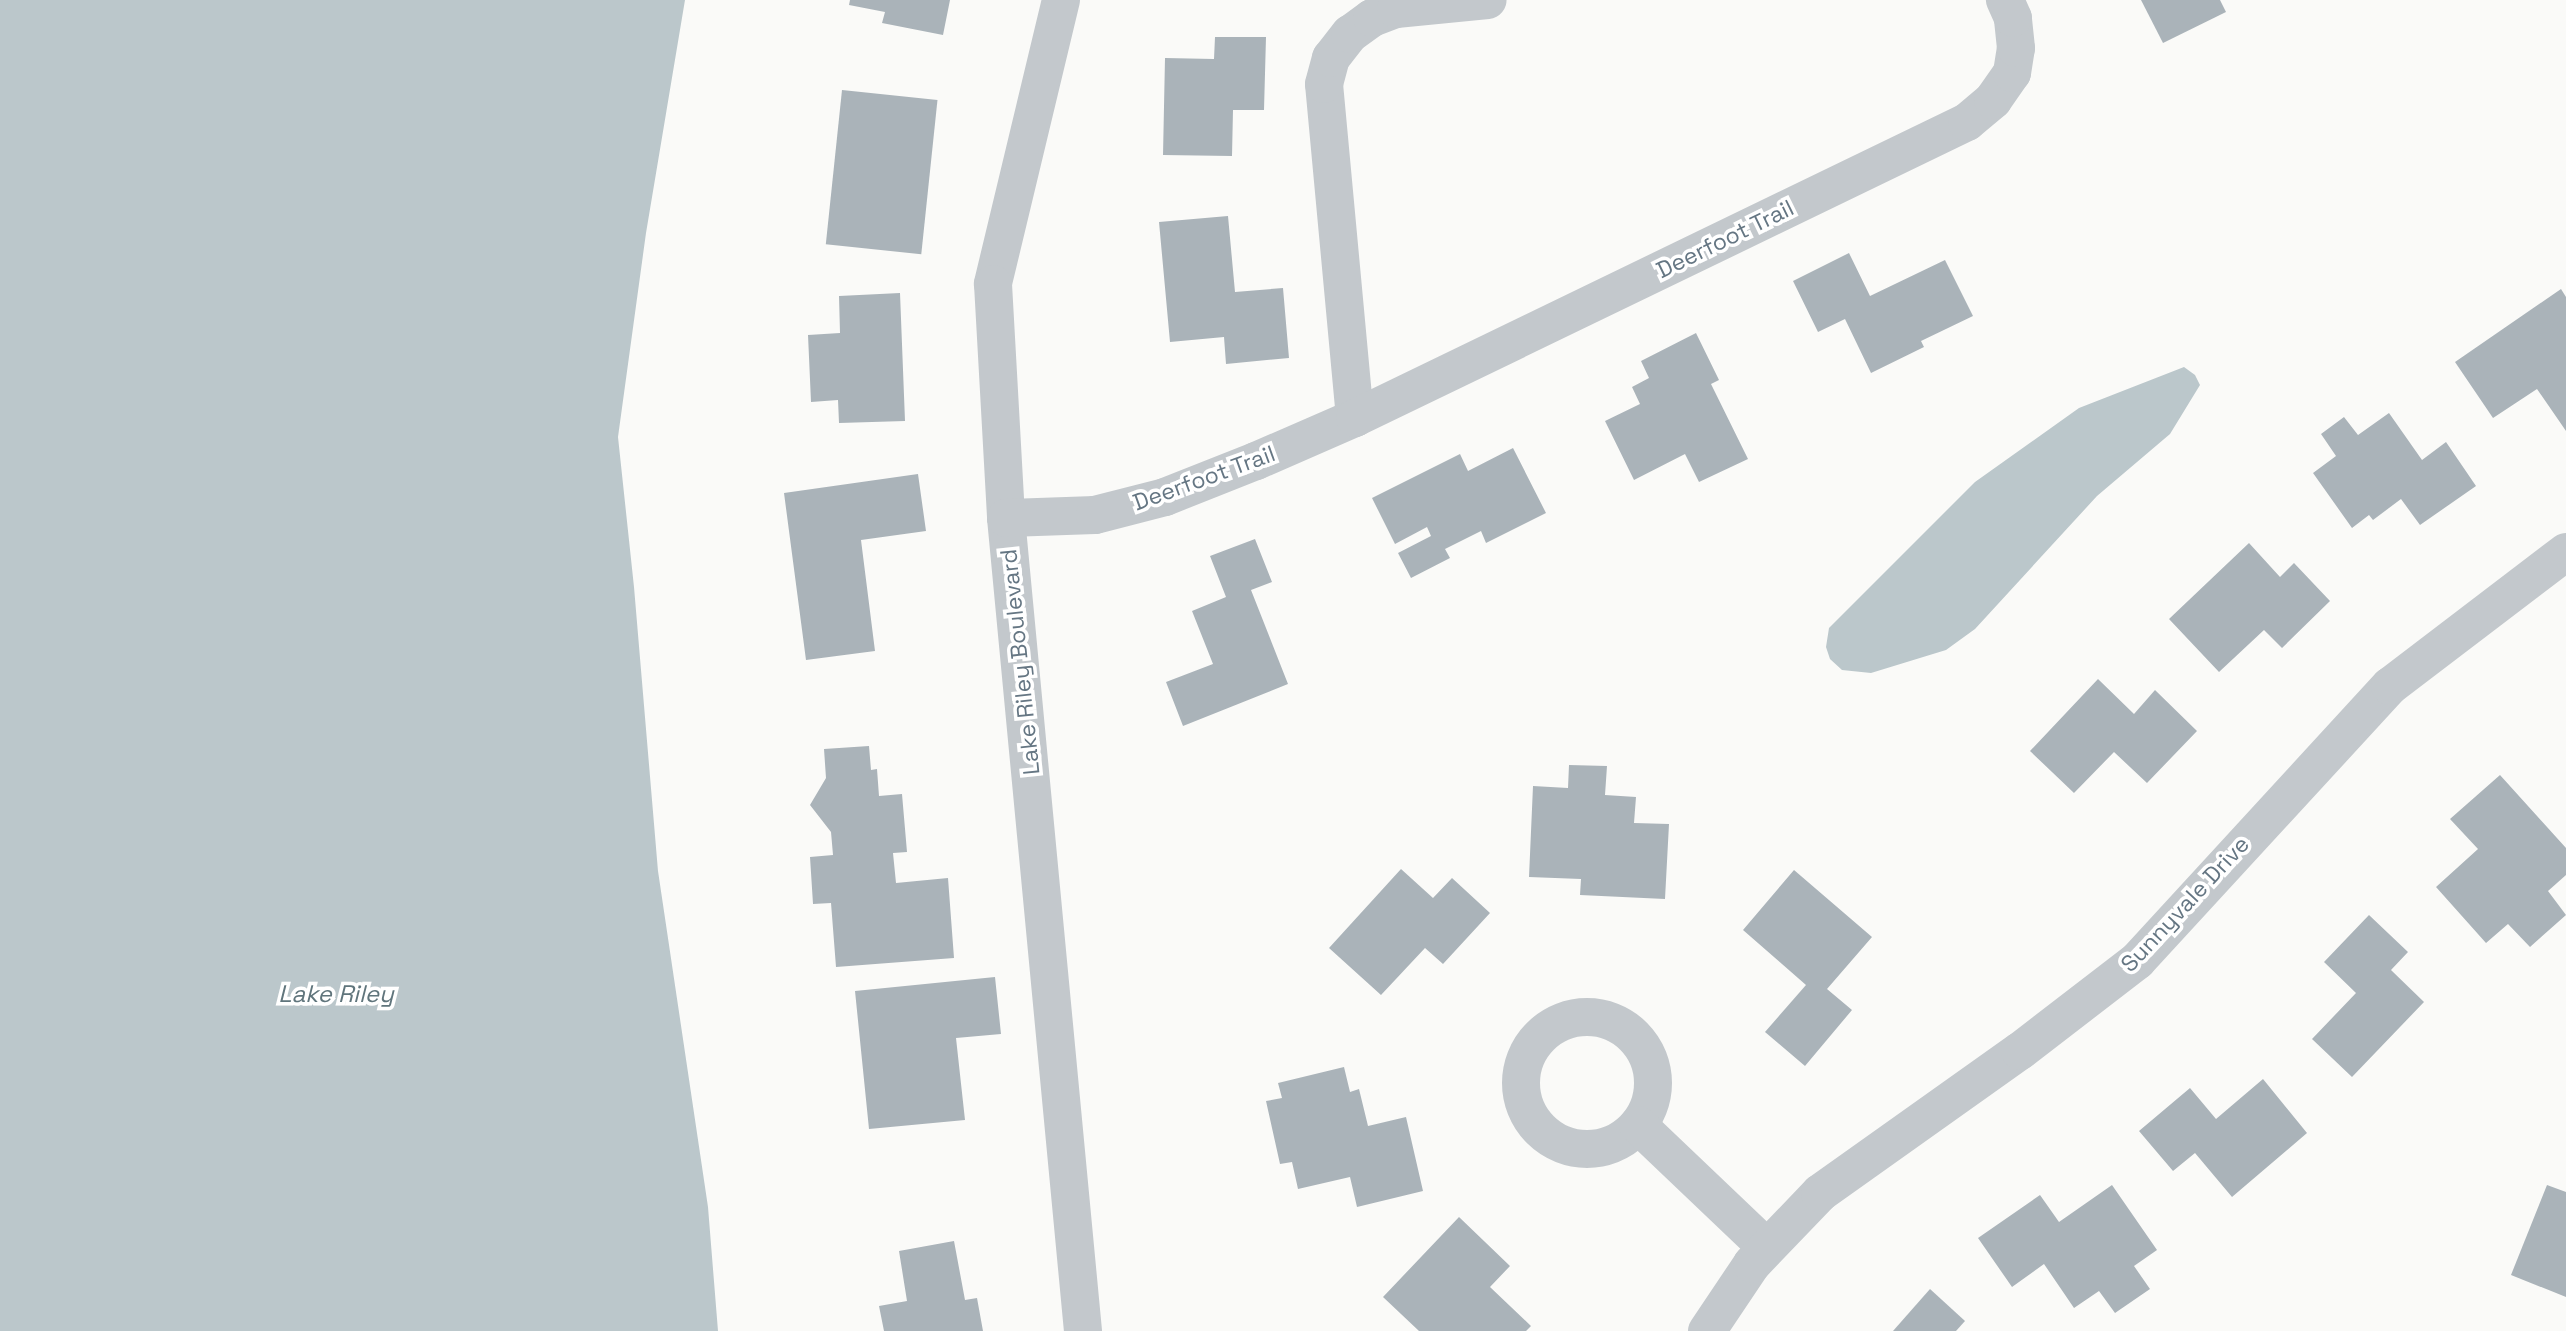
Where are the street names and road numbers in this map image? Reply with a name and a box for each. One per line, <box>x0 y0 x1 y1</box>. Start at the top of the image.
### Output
street label: Deerfoot Trail <box>1652 194 1798 284</box>
street label: Deerfoot Trail <box>1129 439 1279 517</box>
street label: Lake Riley Boulevard <box>994 548 1046 776</box>
street label: Sunnyvale Drive <box>2115 830 2255 978</box>

